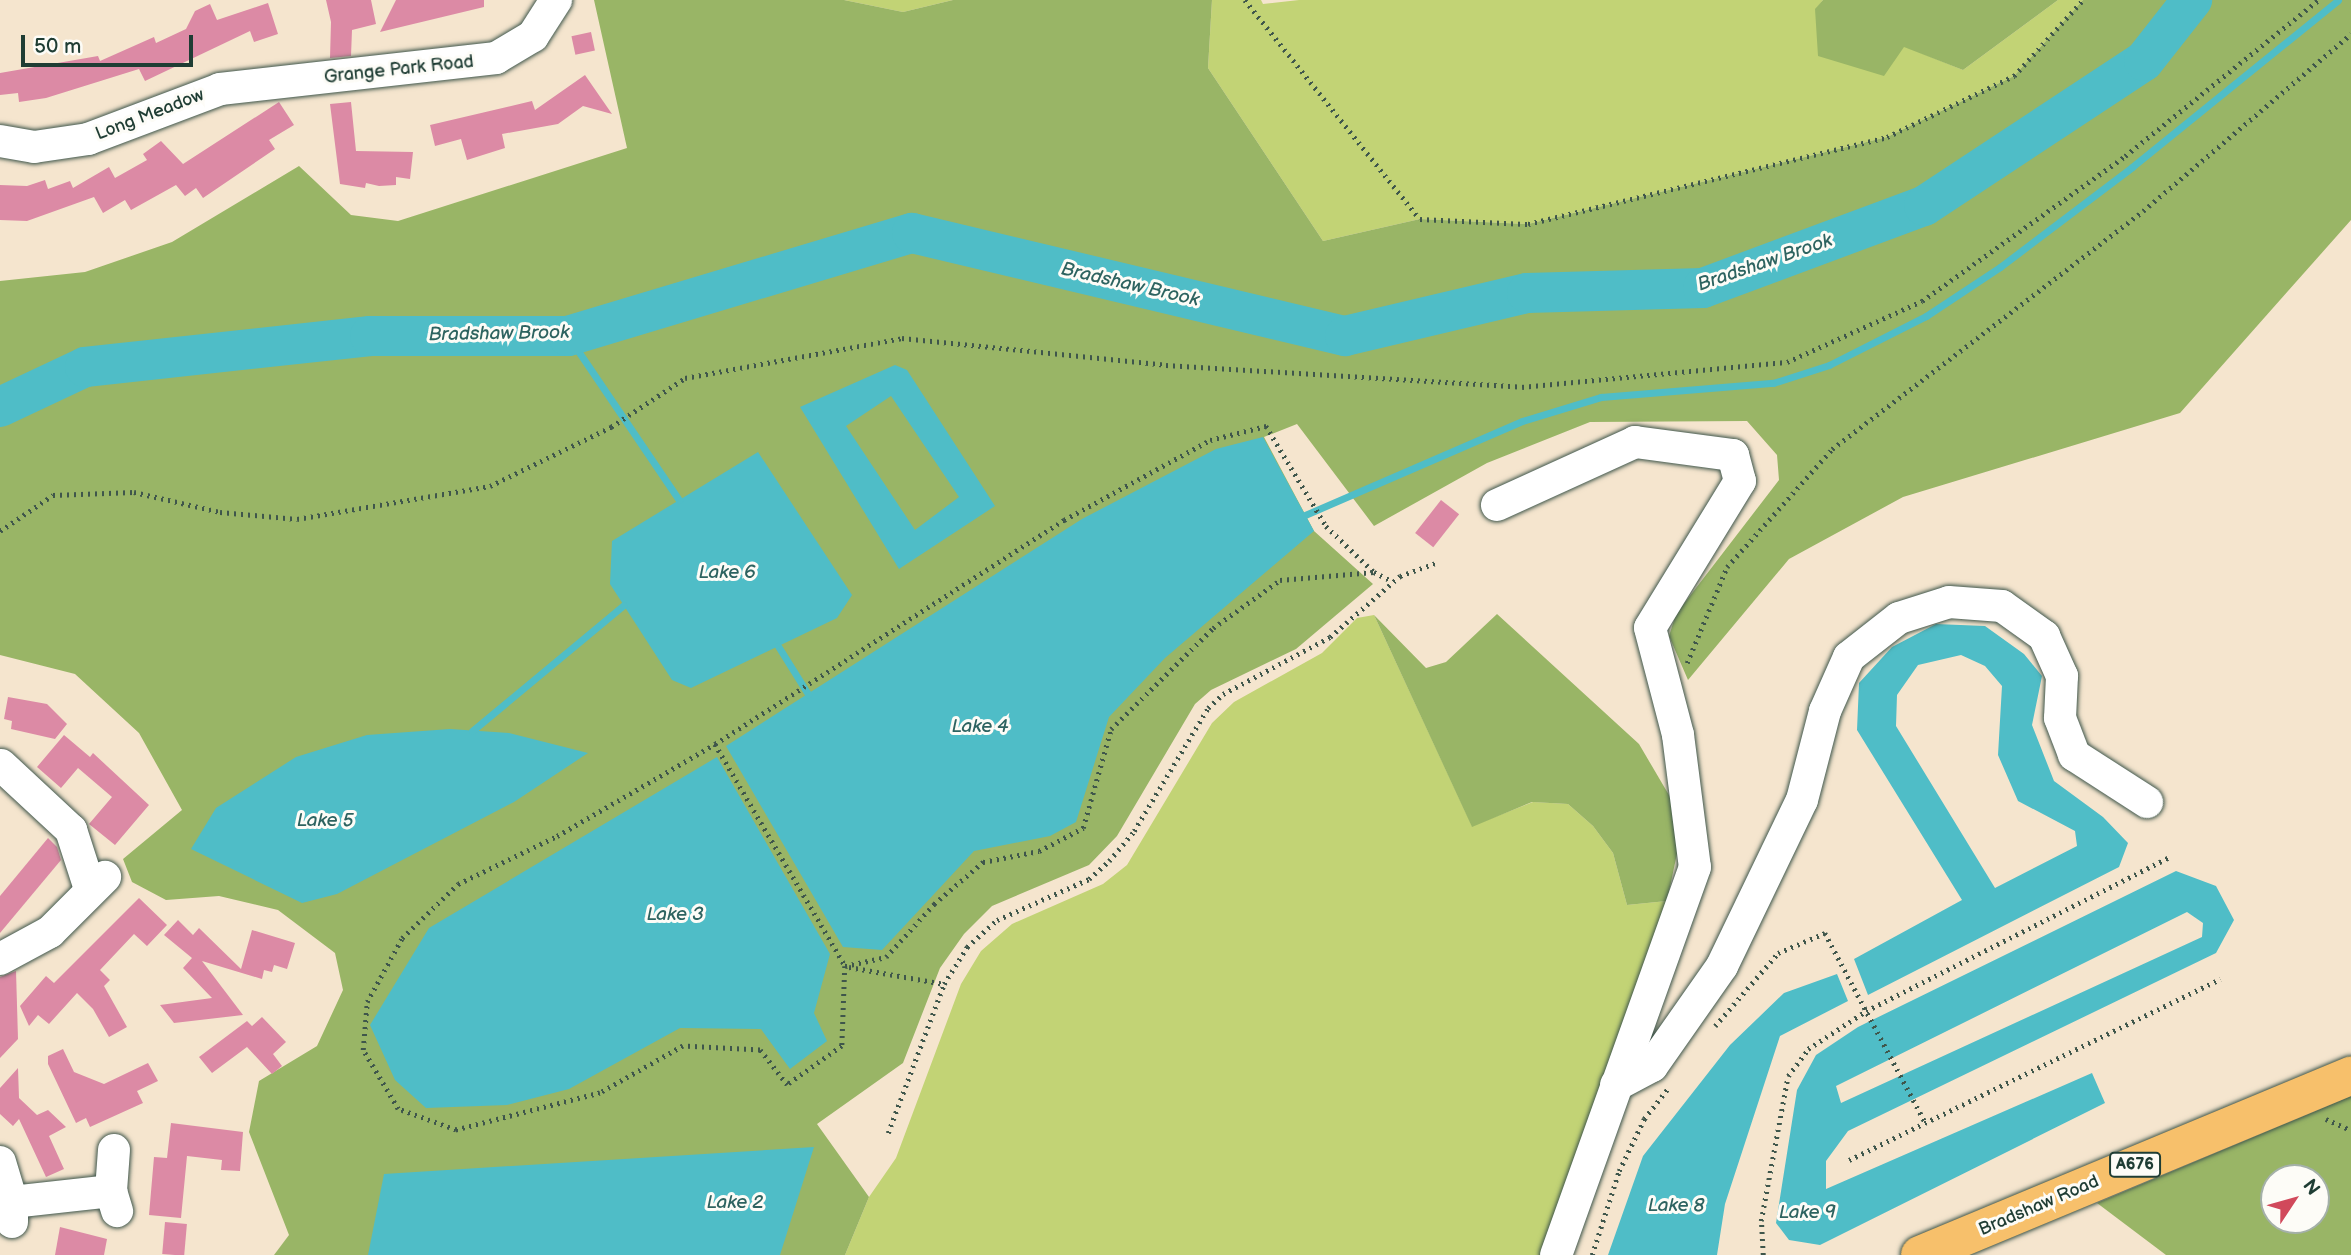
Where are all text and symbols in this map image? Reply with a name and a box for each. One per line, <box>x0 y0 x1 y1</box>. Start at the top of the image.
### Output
scale bar <box>24 21 196 65</box>
text: 50 m <box>34 34 81 59</box>
street label: Grange Park Road <box>323 51 475 89</box>
street label: Long Meadow <box>93 84 207 146</box>
water label: Bradshaw Brook <box>1695 229 1835 297</box>
water label: Bradshaw Brook <box>1059 258 1201 312</box>
water label: Bradshaw Brook <box>428 321 570 347</box>
water label: Lake 6 <box>698 562 756 584</box>
water label: Lake 4 <box>951 716 1009 738</box>
water label: Lake 5 <box>297 810 353 832</box>
water label: Lake 3 <box>646 904 704 926</box>
road number: A676 <box>2109 1152 2161 1177</box>
north arrow <box>2260 1164 2330 1234</box>
street label: Bradshaw Road <box>1976 1171 2102 1241</box>
text: N <box>2297 1175 2324 1200</box>
water label: Lake 2 <box>707 1192 763 1214</box>
water label: Lake 8 <box>1648 1195 1704 1217</box>
water label: Lake 9 <box>1779 1202 1835 1224</box>

